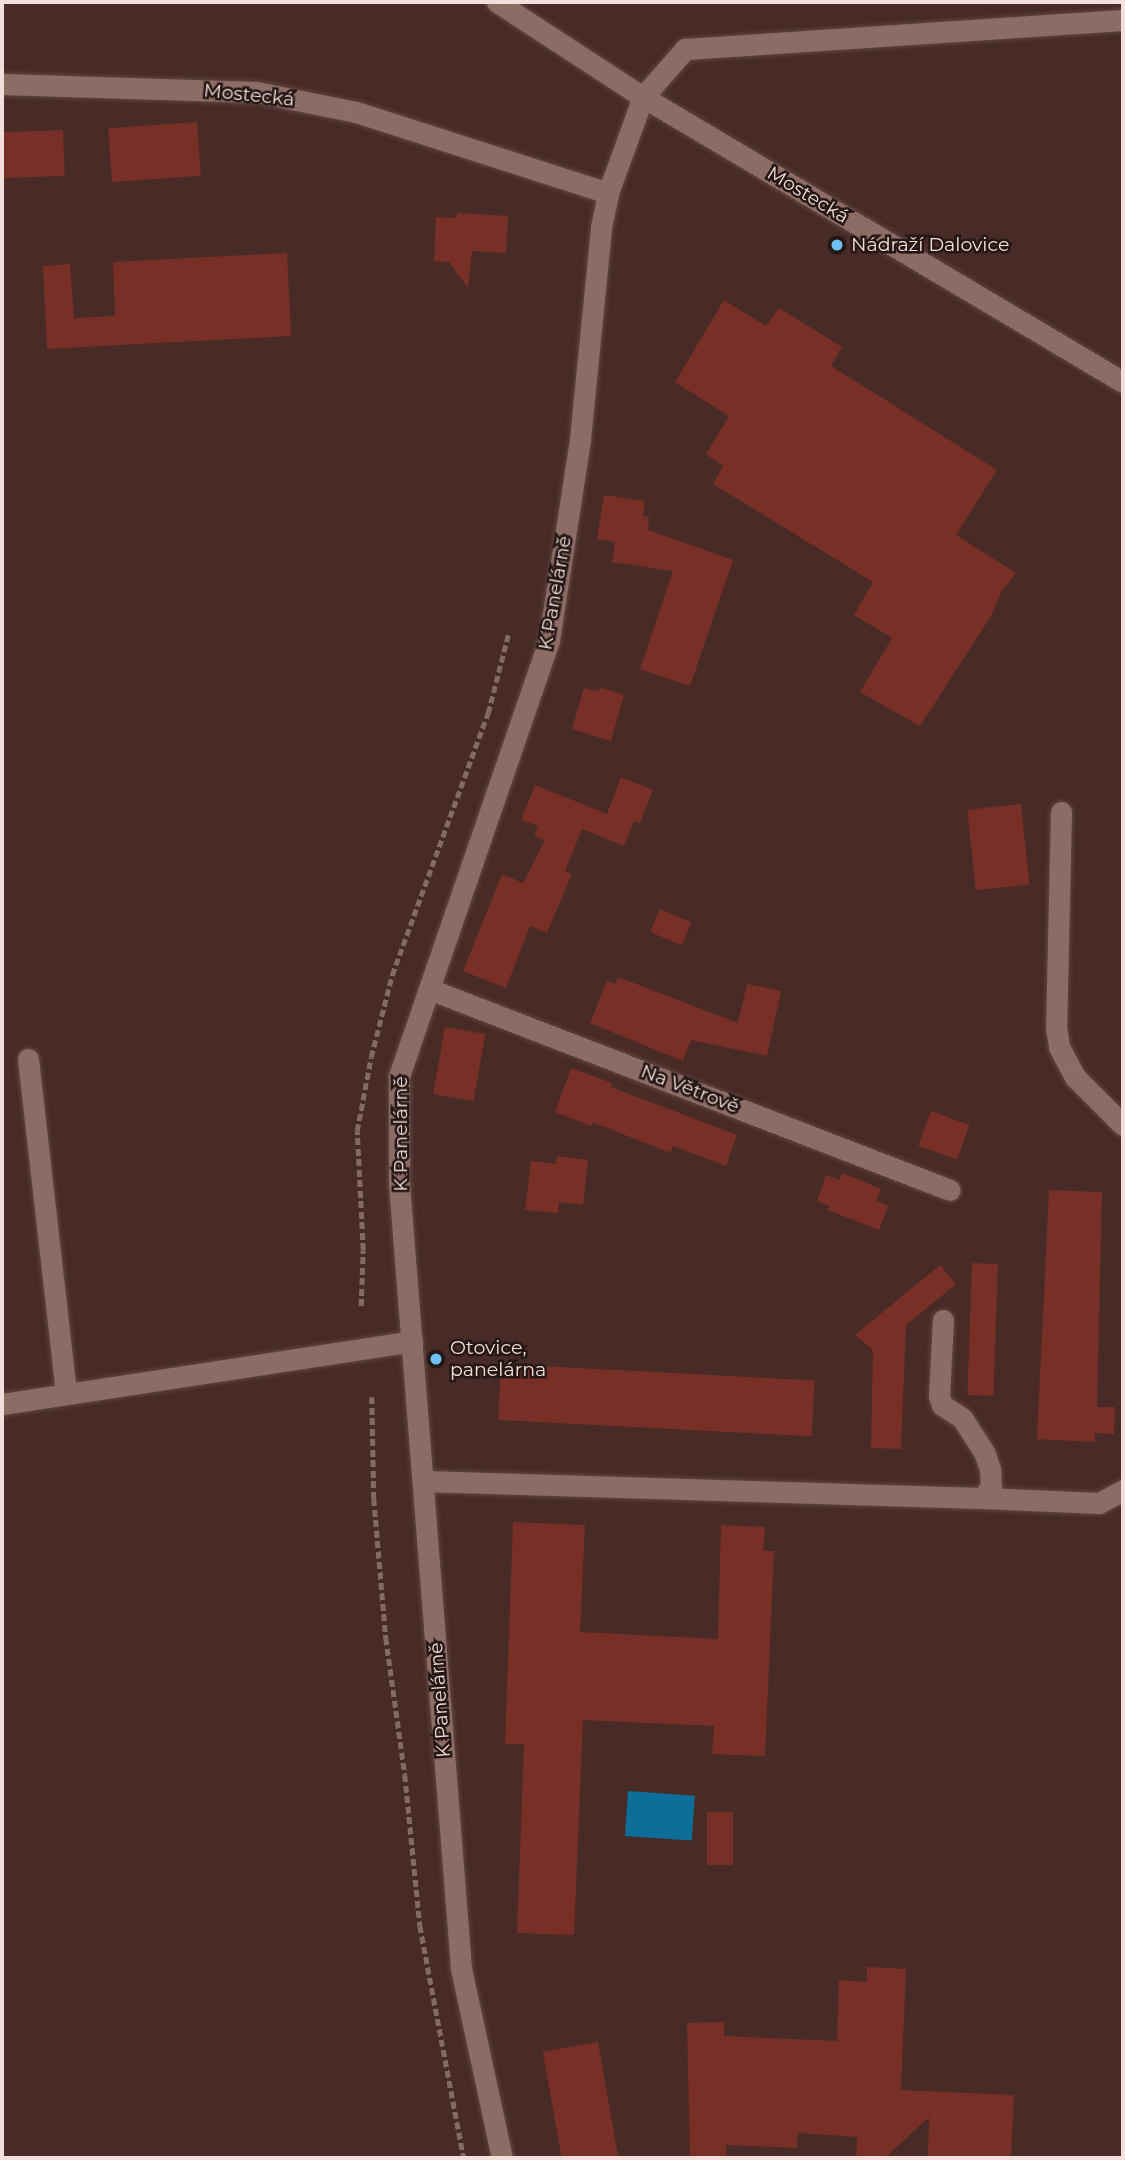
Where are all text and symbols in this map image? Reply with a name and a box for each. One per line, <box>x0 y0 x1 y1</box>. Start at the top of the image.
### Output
street label: Mostecká <box>203 79 295 111</box>
street label: Mostecká <box>763 162 853 228</box>
place label: Nádraží Dalovice <box>851 234 1009 256</box>
marker: Nádraží Dalovice <box>829 237 845 253</box>
street label: K Panelárně <box>534 534 576 652</box>
street label: Na Větrově <box>638 1060 742 1118</box>
street label: K Panelárně <box>390 1076 412 1192</box>
place label: Otovice, panelárna <box>450 1337 546 1381</box>
marker: Otovice, panelárna <box>428 1351 444 1367</box>
street label: K Panelárně <box>425 1642 455 1758</box>

